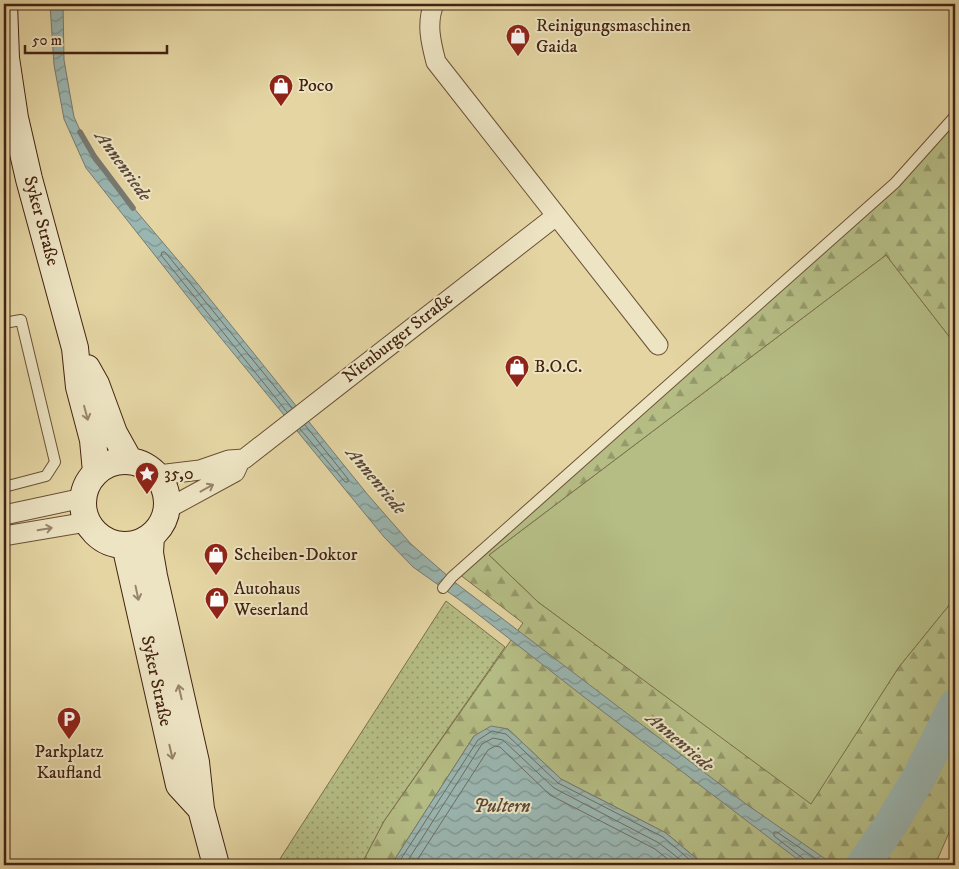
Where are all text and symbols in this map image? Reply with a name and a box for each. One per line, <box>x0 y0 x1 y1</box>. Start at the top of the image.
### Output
place label: Reinigungsmaschinen Gaida <box>536 15 691 58</box>
scale bar <box>25 22 168 54</box>
shop icon: Reinigungsmaschinen Gaida <box>505 23 531 57</box>
text: 50 m <box>32 31 62 50</box>
shop icon: Poco <box>268 73 294 107</box>
place label: Poco <box>298 75 334 97</box>
water label: Annenriede <box>89 125 157 206</box>
street label: Syker Straße <box>18 174 64 268</box>
street label: Nienburger Straße <box>338 288 458 388</box>
shop icon: B.O.C. <box>504 354 530 388</box>
place label: B.O.C. <box>534 356 582 378</box>
one-way arrow <box>82 405 91 421</box>
water label: Annenriede <box>340 441 411 520</box>
place icon: 35,0 <box>134 461 160 495</box>
place label: 35,0 <box>164 463 194 485</box>
one-way arrow <box>199 483 214 492</box>
one-way arrow <box>37 523 53 533</box>
shop icon: Scheiben-Doktor <box>203 542 229 576</box>
place label: Scheiben-Doktor <box>234 544 358 566</box>
place label: Autohaus Weserland <box>233 578 309 621</box>
one-way arrow <box>132 584 142 600</box>
shop icon: Autohaus Weserland <box>204 586 230 620</box>
street label: Syker Straße <box>136 634 176 728</box>
one-way arrow <box>175 685 184 701</box>
parking icon: Parkplatz Kaufland <box>56 706 82 740</box>
water label: Annenriede <box>640 706 719 777</box>
place label: Parkplatz Kaufland <box>34 741 104 784</box>
one-way arrow <box>167 743 176 759</box>
water label: Pultern <box>474 795 531 818</box>

